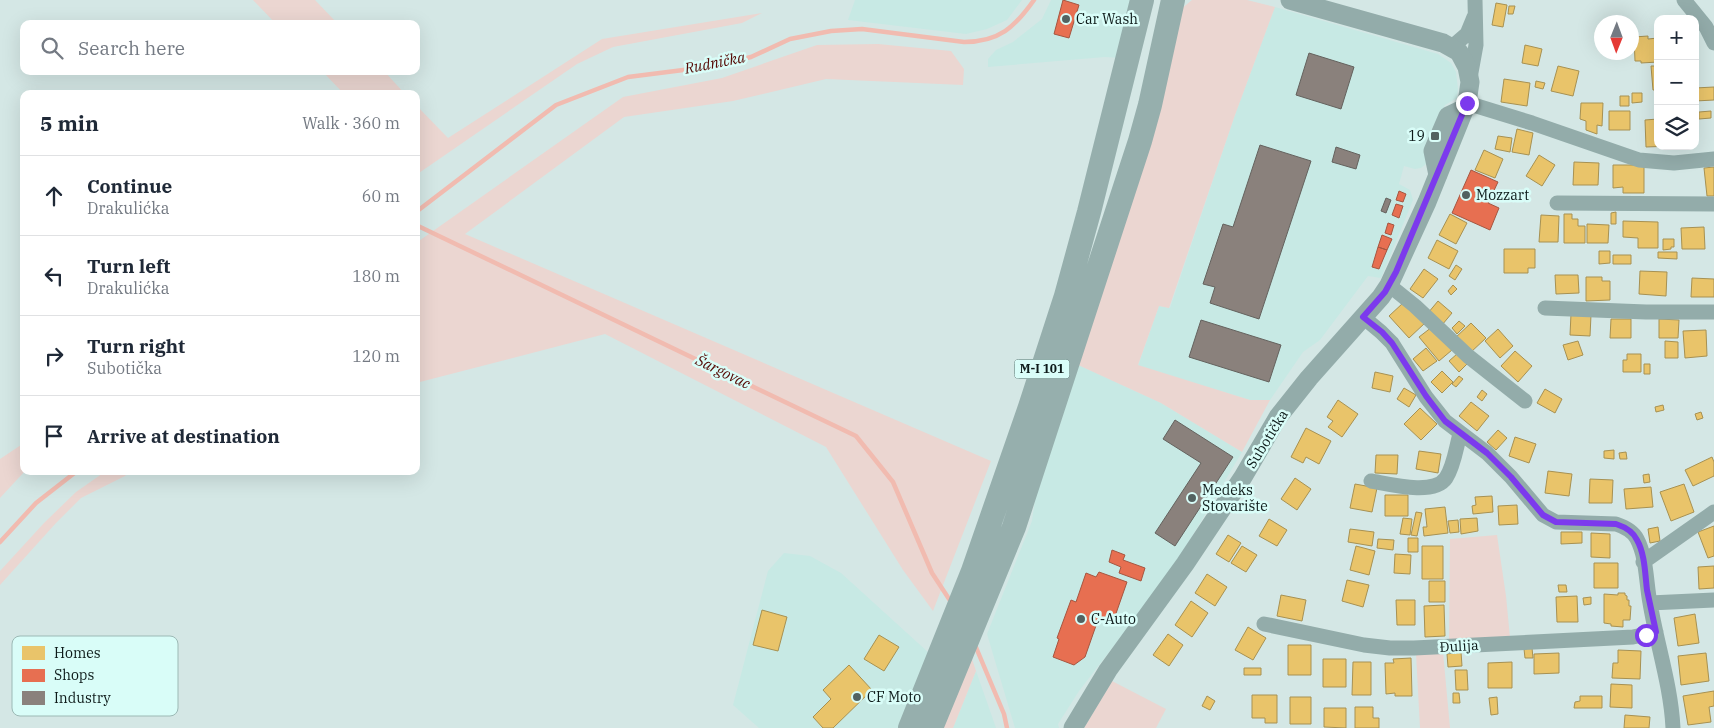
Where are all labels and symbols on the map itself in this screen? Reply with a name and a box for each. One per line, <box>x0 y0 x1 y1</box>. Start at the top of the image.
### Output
place label: Car Wash <box>1076 10 1138 28</box>
marker: Car Wash <box>1060 13 1072 25</box>
north arrow <box>1594 15 1639 60</box>
water label: Rudnička <box>682 47 748 78</box>
route end <box>1456 92 1479 115</box>
place label: 19 <box>1408 127 1425 145</box>
marker: 19 <box>1429 130 1441 142</box>
place label: Mozzart <box>1476 186 1529 204</box>
marker: Mozzart <box>1460 189 1472 201</box>
water label: Šargovac <box>692 350 754 393</box>
road number: M-I 101 <box>1014 359 1070 378</box>
street label: Subotička <box>1242 406 1292 472</box>
place label: Medeks Stovarište <box>1202 481 1268 515</box>
marker: Medeks Stovarište <box>1186 492 1198 504</box>
place label: C-Auto <box>1091 610 1136 628</box>
marker: C-Auto <box>1075 613 1087 625</box>
route start <box>1635 624 1658 647</box>
legend <box>12 636 178 716</box>
street label: Đulija <box>1439 636 1479 656</box>
text: Homes <box>54 644 101 662</box>
text: Shops <box>54 666 94 684</box>
place label: CF Moto <box>867 688 921 706</box>
text: Industry <box>54 689 111 707</box>
marker: CF Moto <box>851 691 863 703</box>

